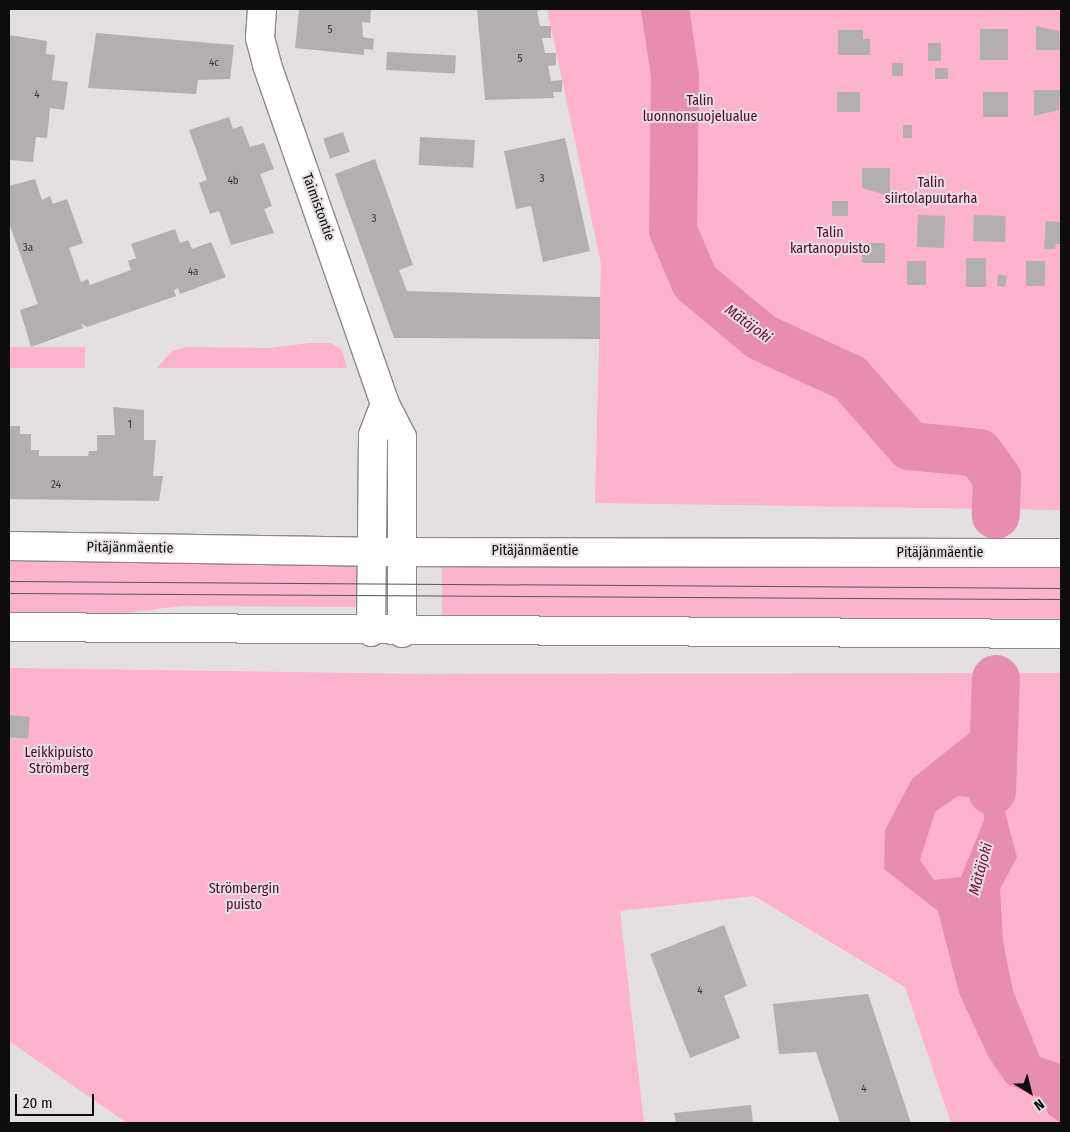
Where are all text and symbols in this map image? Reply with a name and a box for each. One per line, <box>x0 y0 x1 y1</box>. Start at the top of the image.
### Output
house number: 5 <box>327 23 333 37</box>
house number: 5 <box>517 52 523 66</box>
house number: 4c <box>209 56 219 70</box>
house number: 4 <box>34 88 40 102</box>
park label: Talin luonnonsuojelualue <box>643 93 757 125</box>
street label: Taimistontie <box>298 171 338 243</box>
house number: 3 <box>540 172 544 186</box>
house number: 4b <box>227 174 239 188</box>
park label: Talin siirtolapuutarha <box>885 175 977 208</box>
house number: 3 <box>372 212 376 226</box>
park label: Talin kartanopuisto <box>790 225 870 258</box>
house number: 3a <box>23 241 33 255</box>
house number: 4a <box>188 265 198 279</box>
water label: Mätäjoki <box>721 301 775 347</box>
house number: 1 <box>128 418 132 432</box>
house number: 24 <box>51 478 61 492</box>
street label: Pitäjänmäentie <box>86 539 174 557</box>
street label: Pitäjänmäentie <box>492 543 578 559</box>
street label: Pitäjänmäentie <box>897 545 983 561</box>
park label: Leikkipuisto Strömberg <box>25 745 93 778</box>
water label: Mätäjoki <box>965 841 997 897</box>
park label: Strömbergin puisto <box>209 881 279 914</box>
house number: 4 <box>697 984 703 998</box>
north arrow <box>1005 1067 1055 1117</box>
house number: 4 <box>861 1082 867 1096</box>
scale bar <box>18 1084 96 1116</box>
text: 20 m <box>23 1094 53 1112</box>
text: N <box>1031 1095 1048 1114</box>

